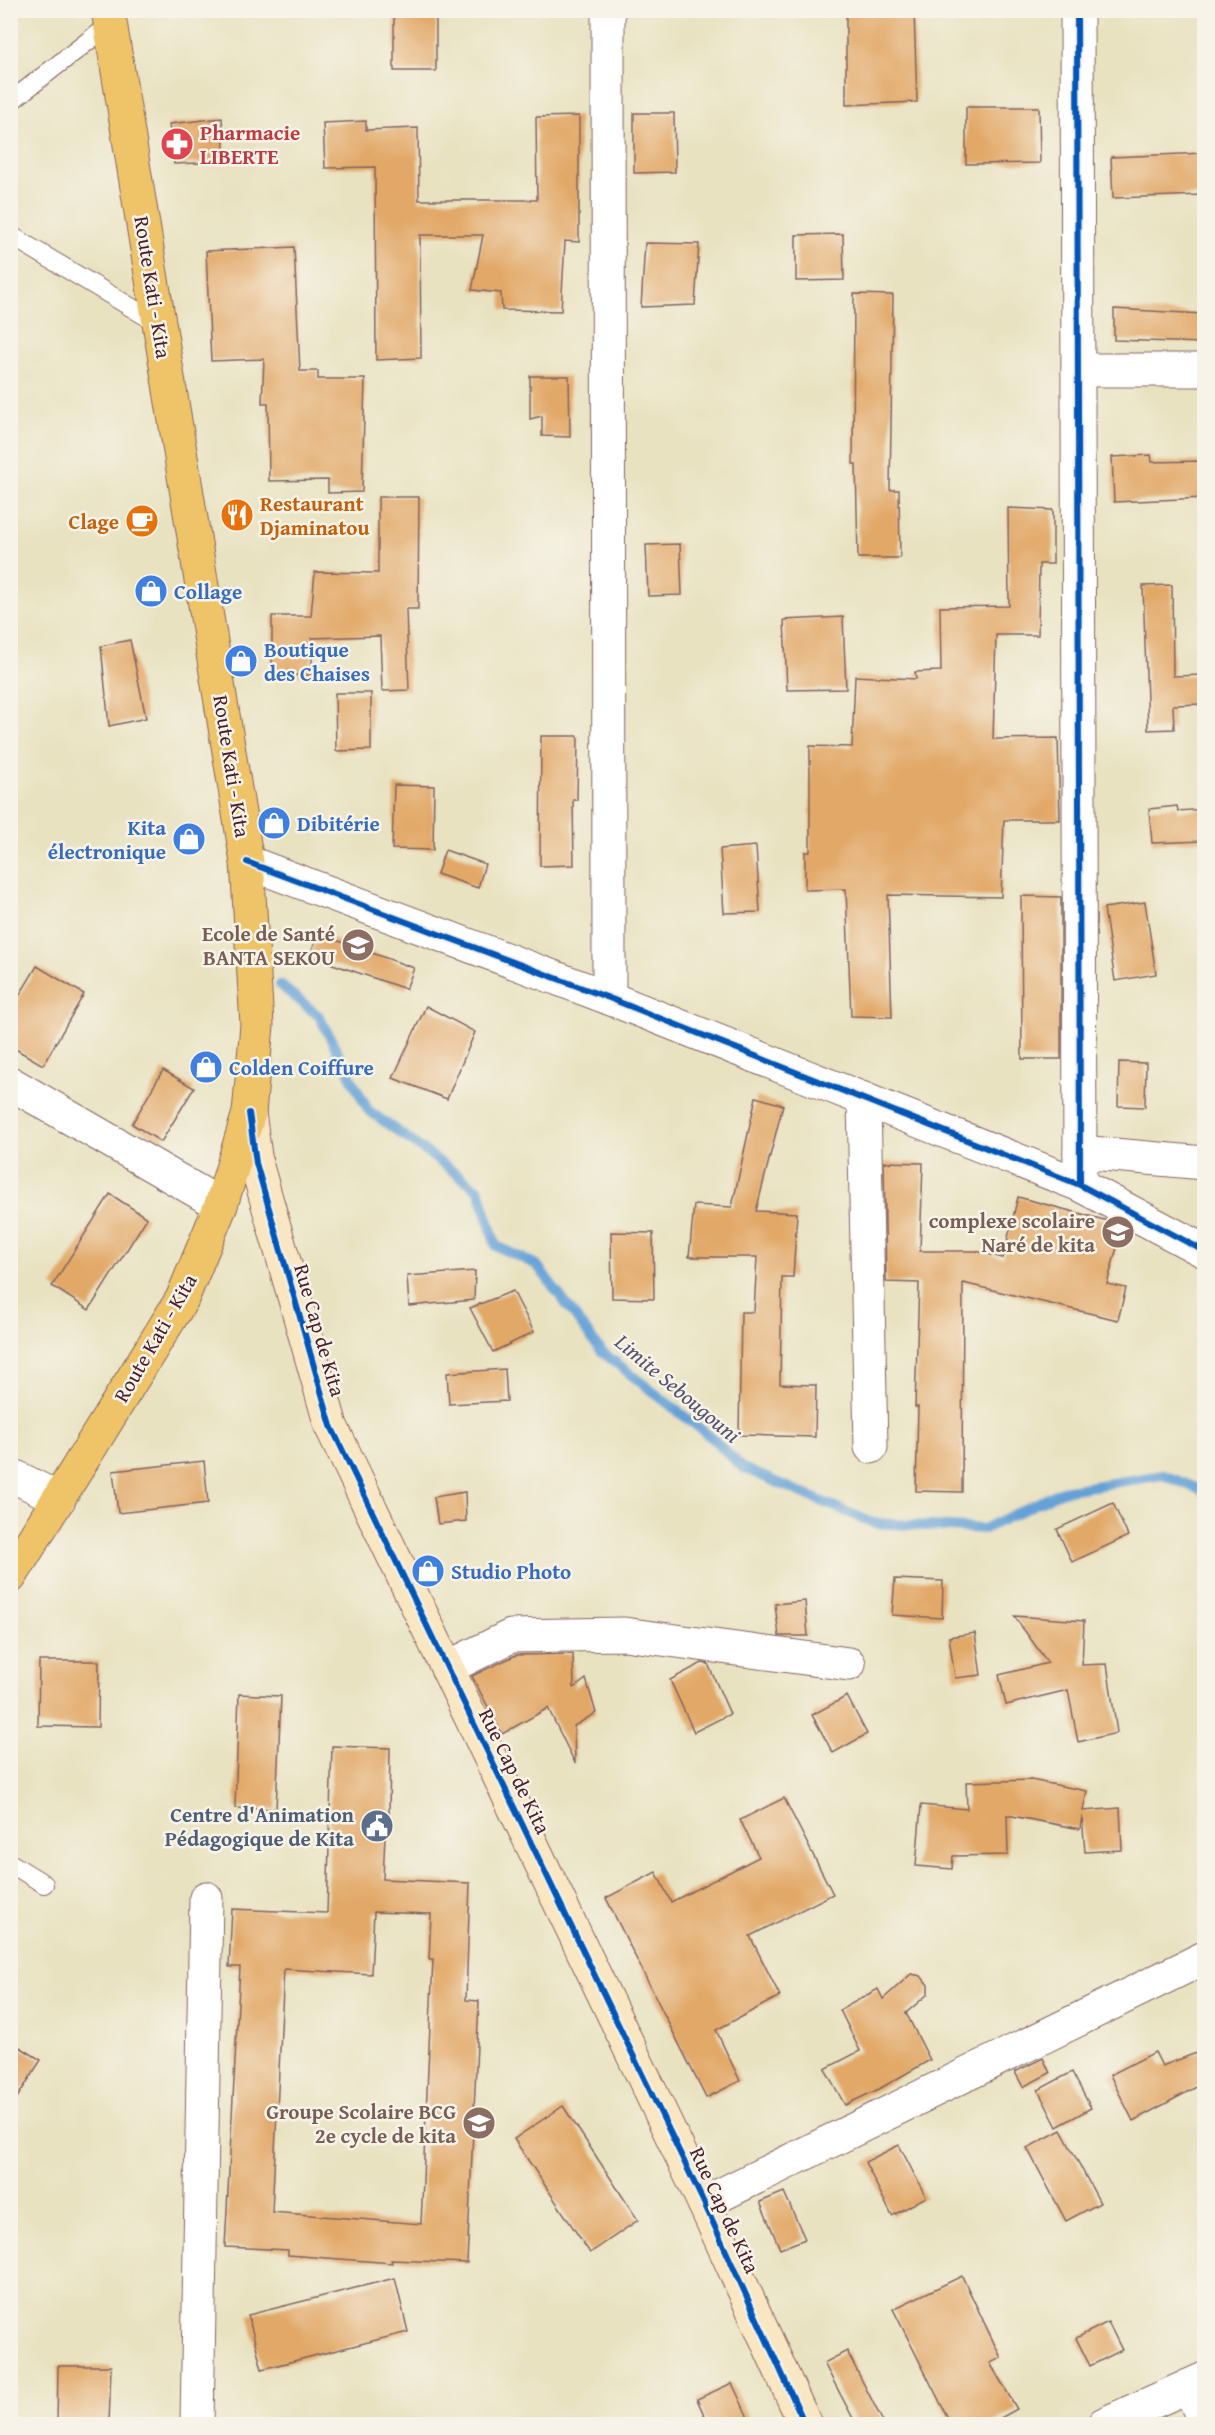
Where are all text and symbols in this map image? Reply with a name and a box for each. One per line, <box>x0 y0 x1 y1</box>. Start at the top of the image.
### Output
place label: Pharmacie LIBERTE <box>200 117 300 172</box>
pharmacy icon: Pharmacie LIBERTE <box>159 126 195 162</box>
street label: Route Kati - Kita <box>126 214 180 361</box>
place label: Restaurant Djaminatou <box>260 488 370 543</box>
restaurant icon: Restaurant Djaminatou <box>219 497 255 533</box>
cafe icon: Clage <box>124 503 160 539</box>
place label: Clage <box>68 506 119 537</box>
shop icon: Collage <box>133 573 169 609</box>
place label: Collage <box>174 576 242 607</box>
place label: Boutique des Chaises <box>264 634 370 689</box>
shop icon: Boutique des Chaises <box>223 643 259 679</box>
street label: Route Kati - Kita <box>205 693 259 840</box>
shop icon: Dibitérie <box>256 805 292 841</box>
place label: Dibitérie <box>297 808 380 839</box>
place label: Kita électronique <box>48 812 166 867</box>
shop icon: Kita électronique <box>171 821 207 857</box>
place label: Ecole de Santé BANTA SEKOU <box>202 918 335 973</box>
school or university icon: Ecole de Santé BANTA SEKOU <box>340 927 376 963</box>
shop icon: Colden Coiffure <box>188 1049 224 1085</box>
place label: Colden Coiffure <box>229 1052 374 1083</box>
place label: complexe scolaire Naré de kita <box>929 1205 1095 1260</box>
school or university icon: complexe scolaire Naré de kita <box>1100 1214 1136 1250</box>
street label: Rue Cap de Kita <box>286 1260 354 1400</box>
street label: Route Kati - Kita <box>106 1268 204 1408</box>
water label: Limite Sebougouni <box>607 1325 748 1450</box>
shop icon: Studio Photo <box>410 1553 446 1589</box>
place label: Studio Photo <box>451 1556 571 1587</box>
street label: Rue Cap de Kita <box>471 1703 559 1839</box>
place label: Centre d'Animation Pédagogique de Kita <box>165 1799 355 1854</box>
public building icon: Centre d'Animation Pédagogique de Kita <box>359 1808 395 1844</box>
place label: Groupe Scolaire BCG 2e cycle de kita <box>266 2096 456 2151</box>
school or university icon: Groupe Scolaire BCG 2e cycle de kita <box>461 2105 497 2141</box>
street label: Rue Cap de Kita <box>682 2142 768 2279</box>

